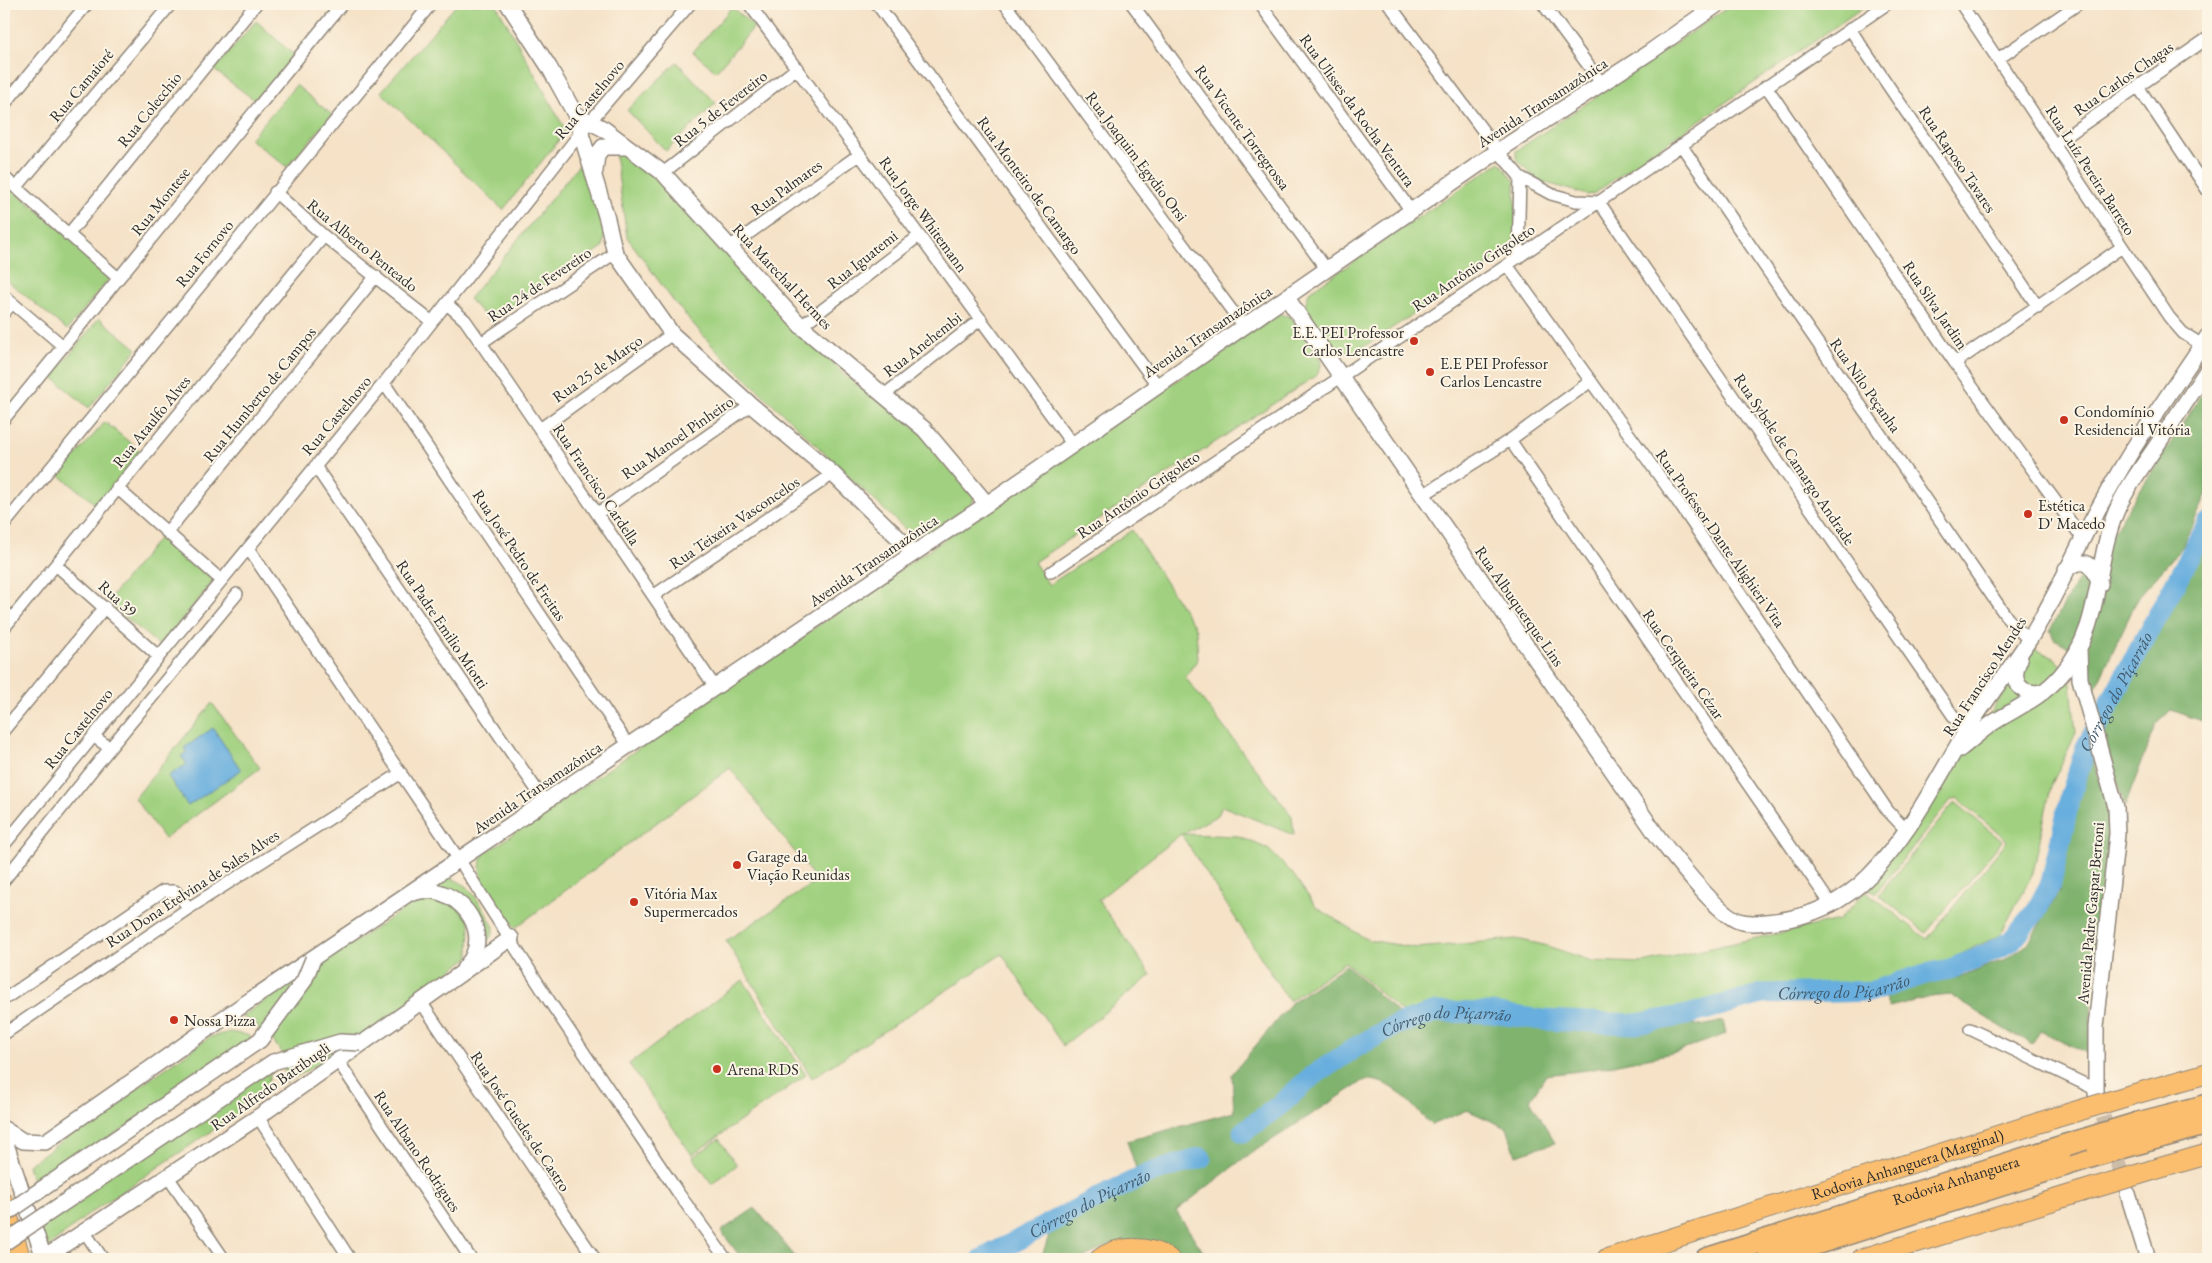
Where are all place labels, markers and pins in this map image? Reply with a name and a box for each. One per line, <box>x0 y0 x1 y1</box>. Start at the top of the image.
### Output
place label: E.E. PEI Professor Carlos Lencastre <box>1292 322 1405 361</box>
marker: E.E. PEI Professor Carlos Lencastre <box>1408 335 1420 347</box>
place label: E.E PEI Professor Carlos Lencastre <box>1440 353 1549 392</box>
marker: E.E PEI Professor Carlos Lencastre <box>1424 366 1436 378</box>
place label: Condomínio Residencial Vitória <box>2074 401 2191 440</box>
marker: Condomínio Residencial Vitória <box>2058 414 2070 426</box>
place label: Estética D' Macedo <box>2038 495 2105 534</box>
marker: Estética D' Macedo <box>2022 508 2034 520</box>
place label: Garage da Viação Reunidas <box>747 846 850 885</box>
marker: Garage da Viação Reunidas <box>731 859 743 871</box>
place label: Vitória Max Supermercados <box>644 883 738 922</box>
marker: Vitória Max Supermercados <box>628 896 640 908</box>
place label: Nossa Pizza <box>184 1010 256 1031</box>
marker: Nossa Pizza <box>168 1014 180 1026</box>
place label: Arena RDS <box>726 1059 799 1080</box>
marker: Arena RDS <box>711 1063 723 1075</box>

